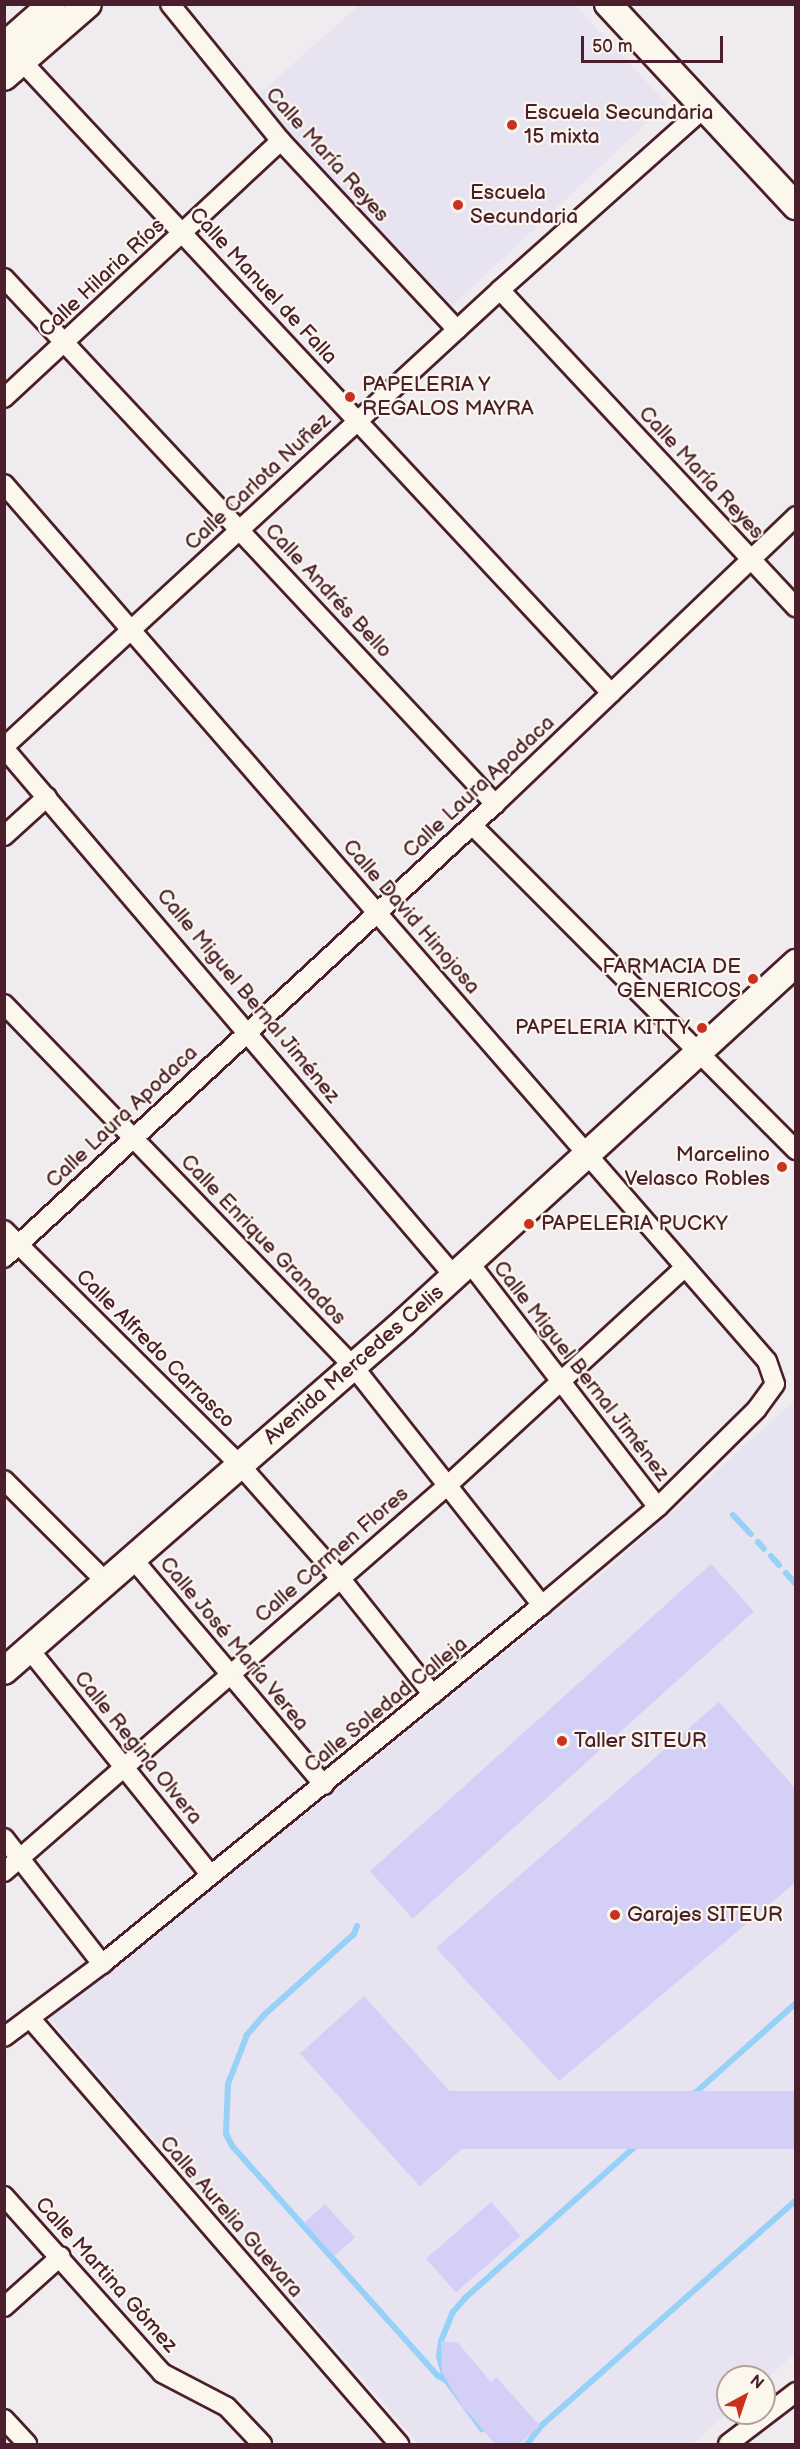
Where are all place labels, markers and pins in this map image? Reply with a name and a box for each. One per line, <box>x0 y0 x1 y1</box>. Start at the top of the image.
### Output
place label: Escuela Secundaria 15 mixta <box>524 100 714 150</box>
marker: Escuela Secundaria 15 mixta <box>505 118 519 132</box>
place label: Escuela Secundaria <box>470 180 578 230</box>
marker: Escuela Secundaria <box>451 198 465 212</box>
place label: PAPELERIA Y REGALOS MAYRA <box>362 372 533 422</box>
marker: PAPELERIA Y REGALOS MAYRA <box>343 390 357 404</box>
place label: FARMACIA DE GENERICOS <box>602 954 741 1004</box>
marker: FARMACIA DE GENERICOS <box>746 972 760 986</box>
place label: PAPELERIA KITTY <box>515 1015 690 1041</box>
marker: PAPELERIA KITTY <box>695 1021 709 1035</box>
place label: Marcelino Velasco Robles <box>625 1142 770 1192</box>
marker: Marcelino Velasco Robles <box>775 1160 789 1174</box>
place label: PAPELERIA PUCKY <box>541 1211 728 1237</box>
marker: PAPELERIA PUCKY <box>522 1217 536 1231</box>
place label: Taller SITEUR <box>574 1728 707 1754</box>
marker: Taller SITEUR <box>555 1734 569 1748</box>
place label: Garajes SITEUR <box>627 1902 783 1928</box>
marker: Garajes SITEUR <box>608 1908 622 1922</box>

